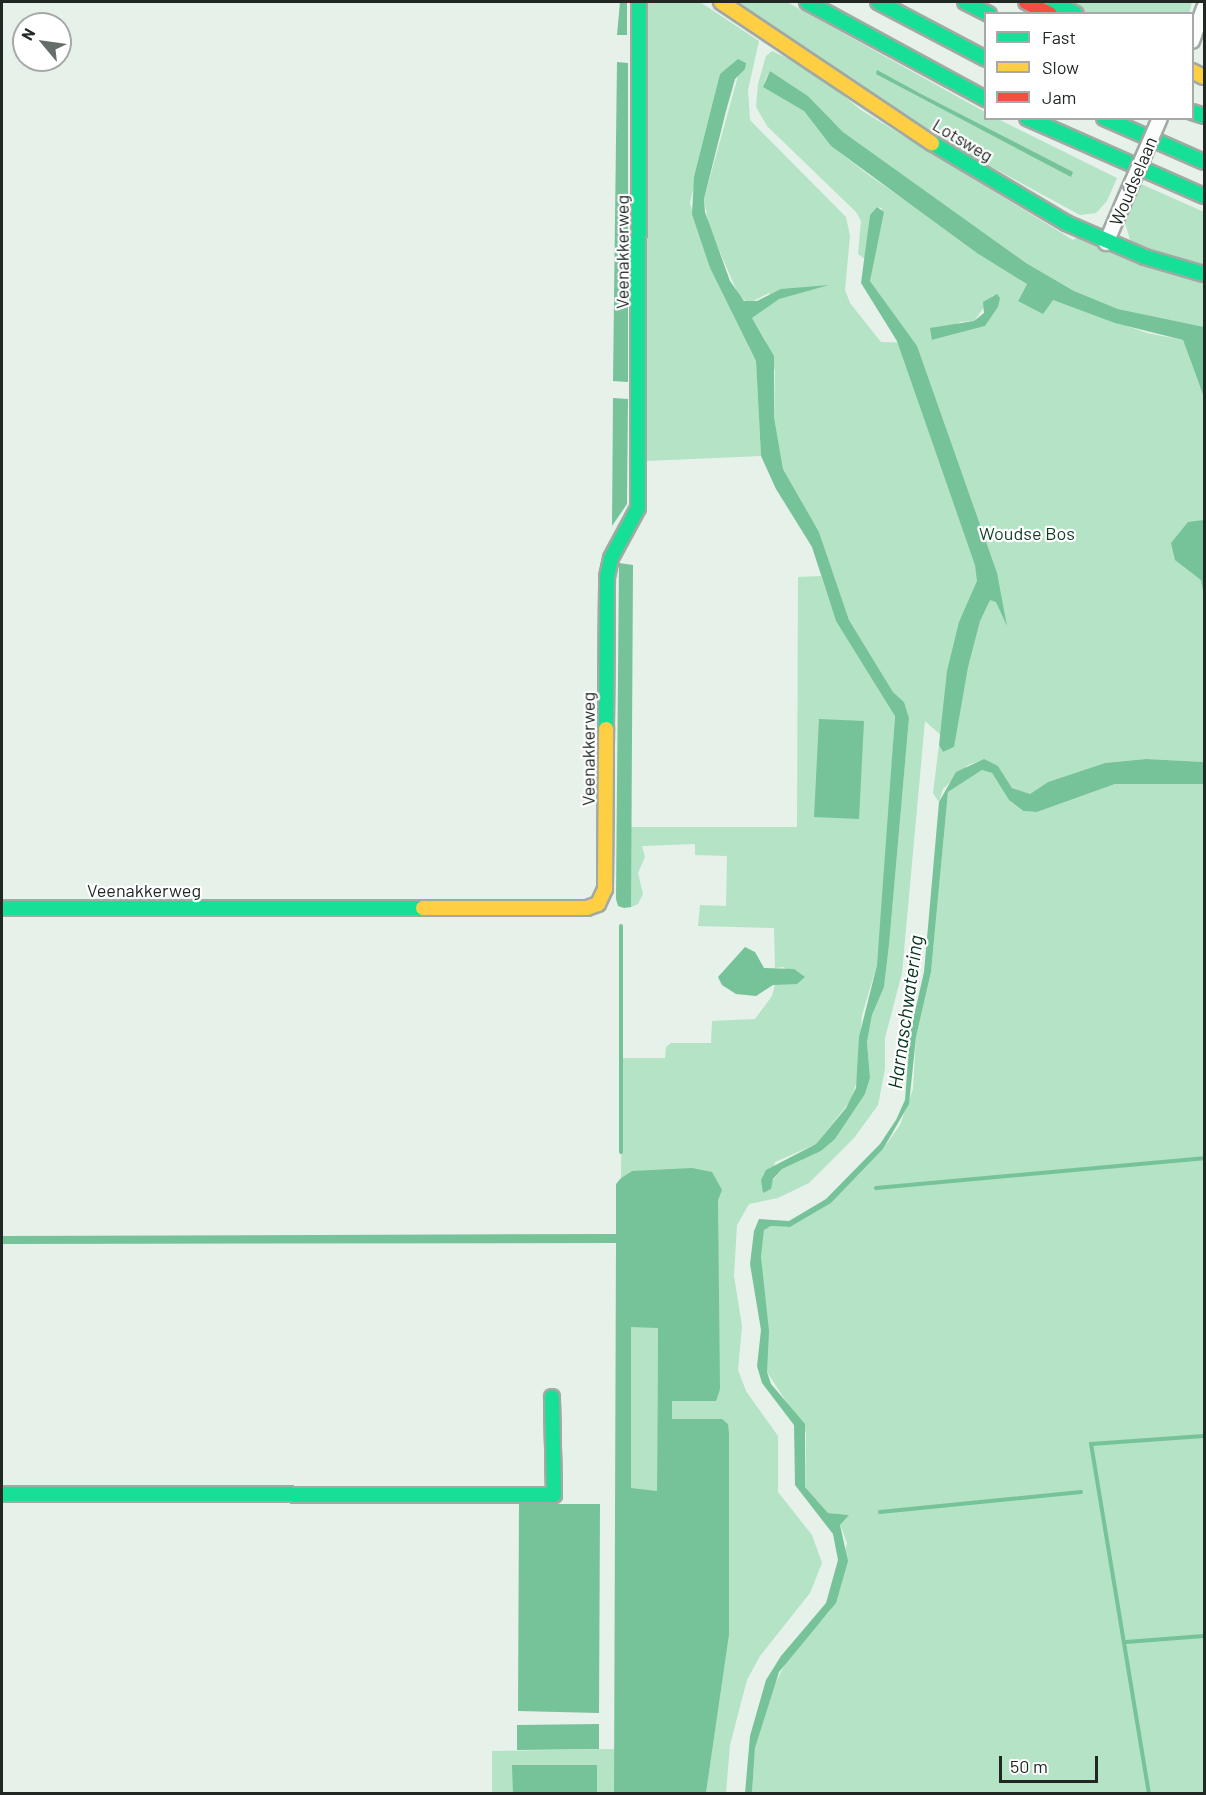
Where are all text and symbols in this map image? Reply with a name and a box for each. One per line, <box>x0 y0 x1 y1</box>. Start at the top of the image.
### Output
north arrow <box>12 12 72 72</box>
legend <box>984 12 1194 120</box>
text: N <box>17 25 38 43</box>
text: Fast <box>1042 26 1076 48</box>
text: Slow <box>1042 56 1079 78</box>
text: Jam <box>1042 86 1076 108</box>
street label: Lotsweg <box>929 114 997 166</box>
street label: Woudselaan <box>1105 133 1161 229</box>
street label: Veenakkerweg <box>611 195 633 309</box>
park label: Woudse Bos <box>979 522 1075 544</box>
street label: Veenakkerweg <box>577 692 599 806</box>
street label: Veenakkerweg <box>87 879 201 901</box>
water label: Harnaschwatering <box>882 934 928 1090</box>
scale bar <box>1002 1744 1101 1782</box>
text: 50 m <box>1010 1755 1048 1777</box>

